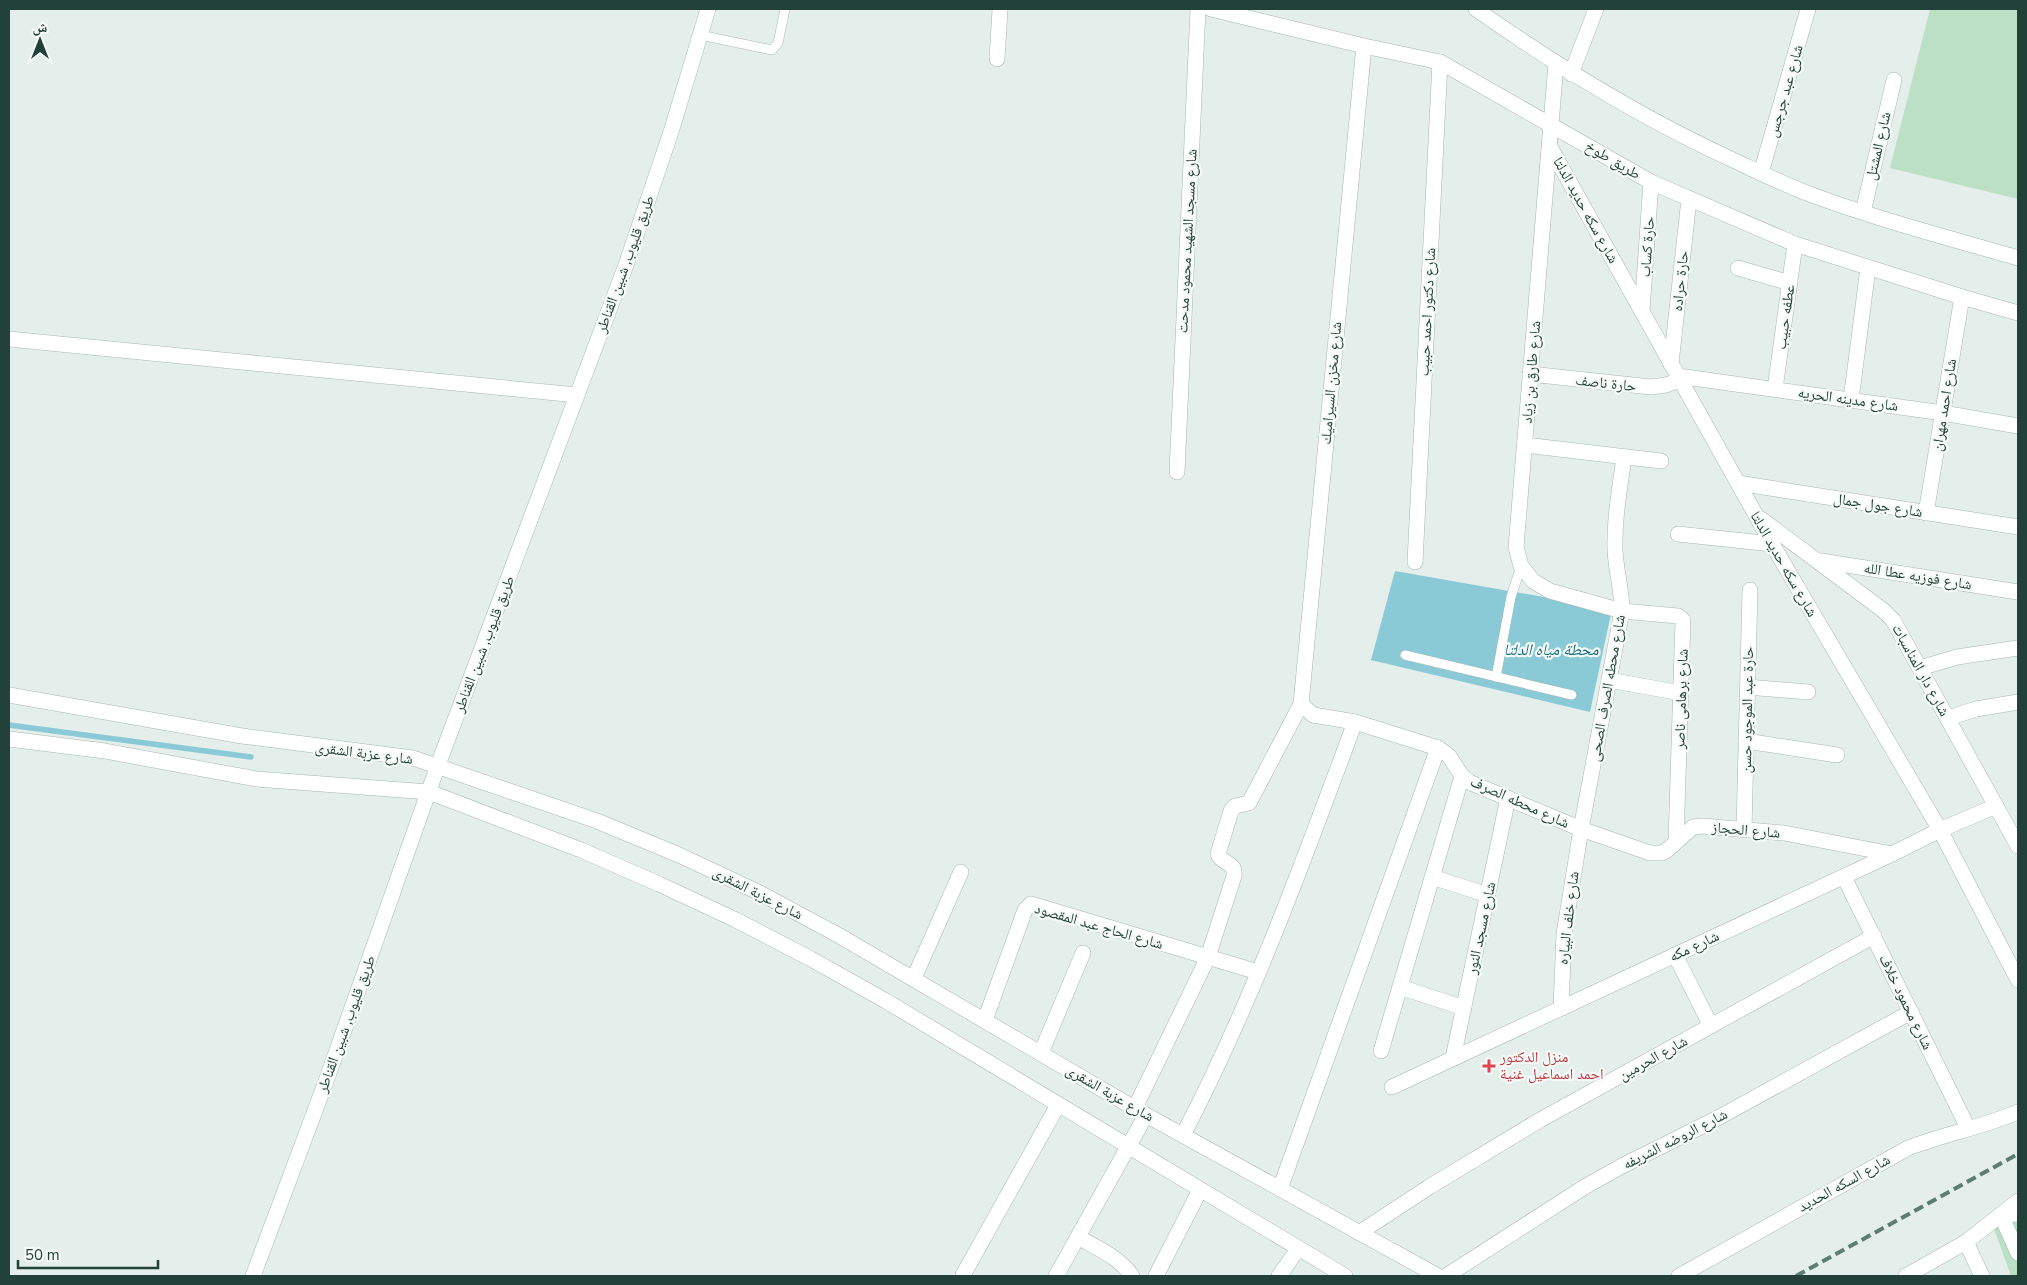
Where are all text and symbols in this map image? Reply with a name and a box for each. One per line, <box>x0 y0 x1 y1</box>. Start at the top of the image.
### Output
north arrow <box>15 15 65 65</box>
text: ش <box>33 18 48 37</box>
street label: شارع عبد جرجس <box>1762 42 1808 140</box>
street label: شارع المشتل <box>1860 110 1896 182</box>
street label: طريق طوخ <box>1582 136 1645 184</box>
street label: شارع مسجد الشهيد محمود مدحت <box>1172 148 1202 334</box>
street label: شارع سكه حديد الدلتا <box>1548 153 1624 267</box>
street label: طريق قليوب, شبين القناطر <box>590 192 659 336</box>
street label: حارة كساب <box>1635 216 1659 278</box>
street label: شارع دكتور احمد حبيب <box>1414 247 1440 377</box>
street label: حارة حراده <box>1667 249 1693 312</box>
street label: عطفه حبيب <box>1771 283 1799 351</box>
street label: شارع طارق بن زياد <box>1517 320 1545 424</box>
street label: شارع مخزن السيراميك <box>1316 321 1346 445</box>
street label: شارع احمد مهران <box>1927 357 1961 453</box>
street label: حارة ناصف <box>1575 370 1638 396</box>
street label: شارع مدينه الحريه <box>1796 382 1900 416</box>
street label: شارع جول جمال <box>1832 488 1924 522</box>
street label: شارع سكه حديد الدلتا <box>1746 508 1822 621</box>
street label: شارع فوزيه عطا الله <box>1863 558 1974 594</box>
street label: طريق قليوب, شبين القناطر <box>448 573 519 716</box>
street label: شارع محطه الصرف الصحى <box>1584 613 1630 763</box>
street label: شارع دار المناسبات <box>1887 620 1955 720</box>
water label: محطة مياه الدلتا <box>1503 639 1599 661</box>
street label: حارة عبد الموجود حسن <box>1736 646 1758 774</box>
street label: شارع برهامى ناصر <box>1669 648 1693 751</box>
street label: شارع عزبة الشقرى <box>314 737 414 769</box>
street label: شارع محطه الصرف <box>1467 771 1573 833</box>
street label: شارع الحجاز <box>1710 817 1781 843</box>
street label: شارع عزبة الشقرى <box>710 862 807 924</box>
street label: شارع خلف البياره <box>1552 870 1584 966</box>
street label: شارع مسجد النور <box>1461 880 1501 977</box>
street label: شارع الحاج عبد المقصود <box>1032 898 1166 954</box>
street label: شارع مكه <box>1666 926 1722 966</box>
street label: شارع محمود خلاف <box>1874 951 1938 1053</box>
street label: طريق قليوب, شبين القناطر <box>311 952 380 1096</box>
street label: شارع الحرمين <box>1615 1031 1691 1085</box>
place label: منزل الدكتور احمد اسماعيل غنية <box>1499 1047 1604 1084</box>
marker: منزل الدكتور احمد اسماعيل غنية <box>1482 1059 1496 1073</box>
street label: شارع عزبة الشقرى <box>1062 1060 1158 1126</box>
street label: شارع الروضه الشريفه <box>1619 1104 1731 1174</box>
street label: شارع السكه الحديد <box>1794 1149 1894 1217</box>
scale bar <box>18 1238 158 1270</box>
text: 50 m <box>25 1245 60 1265</box>

